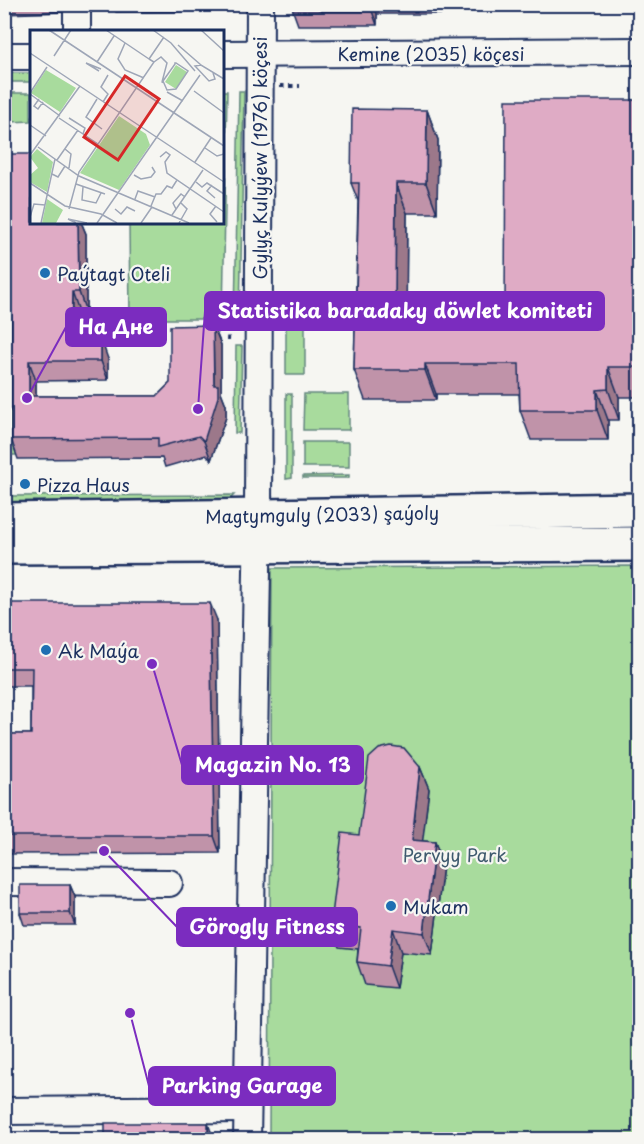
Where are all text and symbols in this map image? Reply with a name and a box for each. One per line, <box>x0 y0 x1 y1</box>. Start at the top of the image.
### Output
inset map <box>30 30 224 224</box>
street label: Gylyç Kulyýew (1976) köçesi <box>246 36 273 280</box>
street label: Kemine (2035) köçesi <box>338 40 524 67</box>
place label: Paýtagt Oteli <box>57 260 170 287</box>
marker: Paýtagt Oteli <box>38 266 52 280</box>
callout: Statistika baradaky döwlet komiteti <box>205 292 604 330</box>
text: Statistika baradaky döwlet komiteti <box>218 295 592 325</box>
callout: На Дне <box>66 308 166 346</box>
text: На Дне <box>79 311 154 341</box>
place label: Pizza Haus <box>37 471 130 498</box>
marker: Pizza Haus <box>18 477 32 491</box>
street label: Magtymguly (2033) şaýoly <box>205 498 439 530</box>
place label: Ak Maýa <box>58 637 140 664</box>
marker: Ak Maýa <box>39 643 53 657</box>
callout: Magazin No. 13 <box>182 746 363 784</box>
text: Magazin No. 13 <box>195 749 351 779</box>
park label: Pervyy Park <box>403 841 507 868</box>
place label: Mukam <box>403 893 469 920</box>
marker: Mukam <box>384 899 398 913</box>
callout: Görogly Fitness <box>177 908 357 946</box>
text: Görogly Fitness <box>189 911 345 941</box>
callout: Parking Garage <box>149 1067 335 1105</box>
text: Parking Garage <box>162 1070 322 1100</box>

